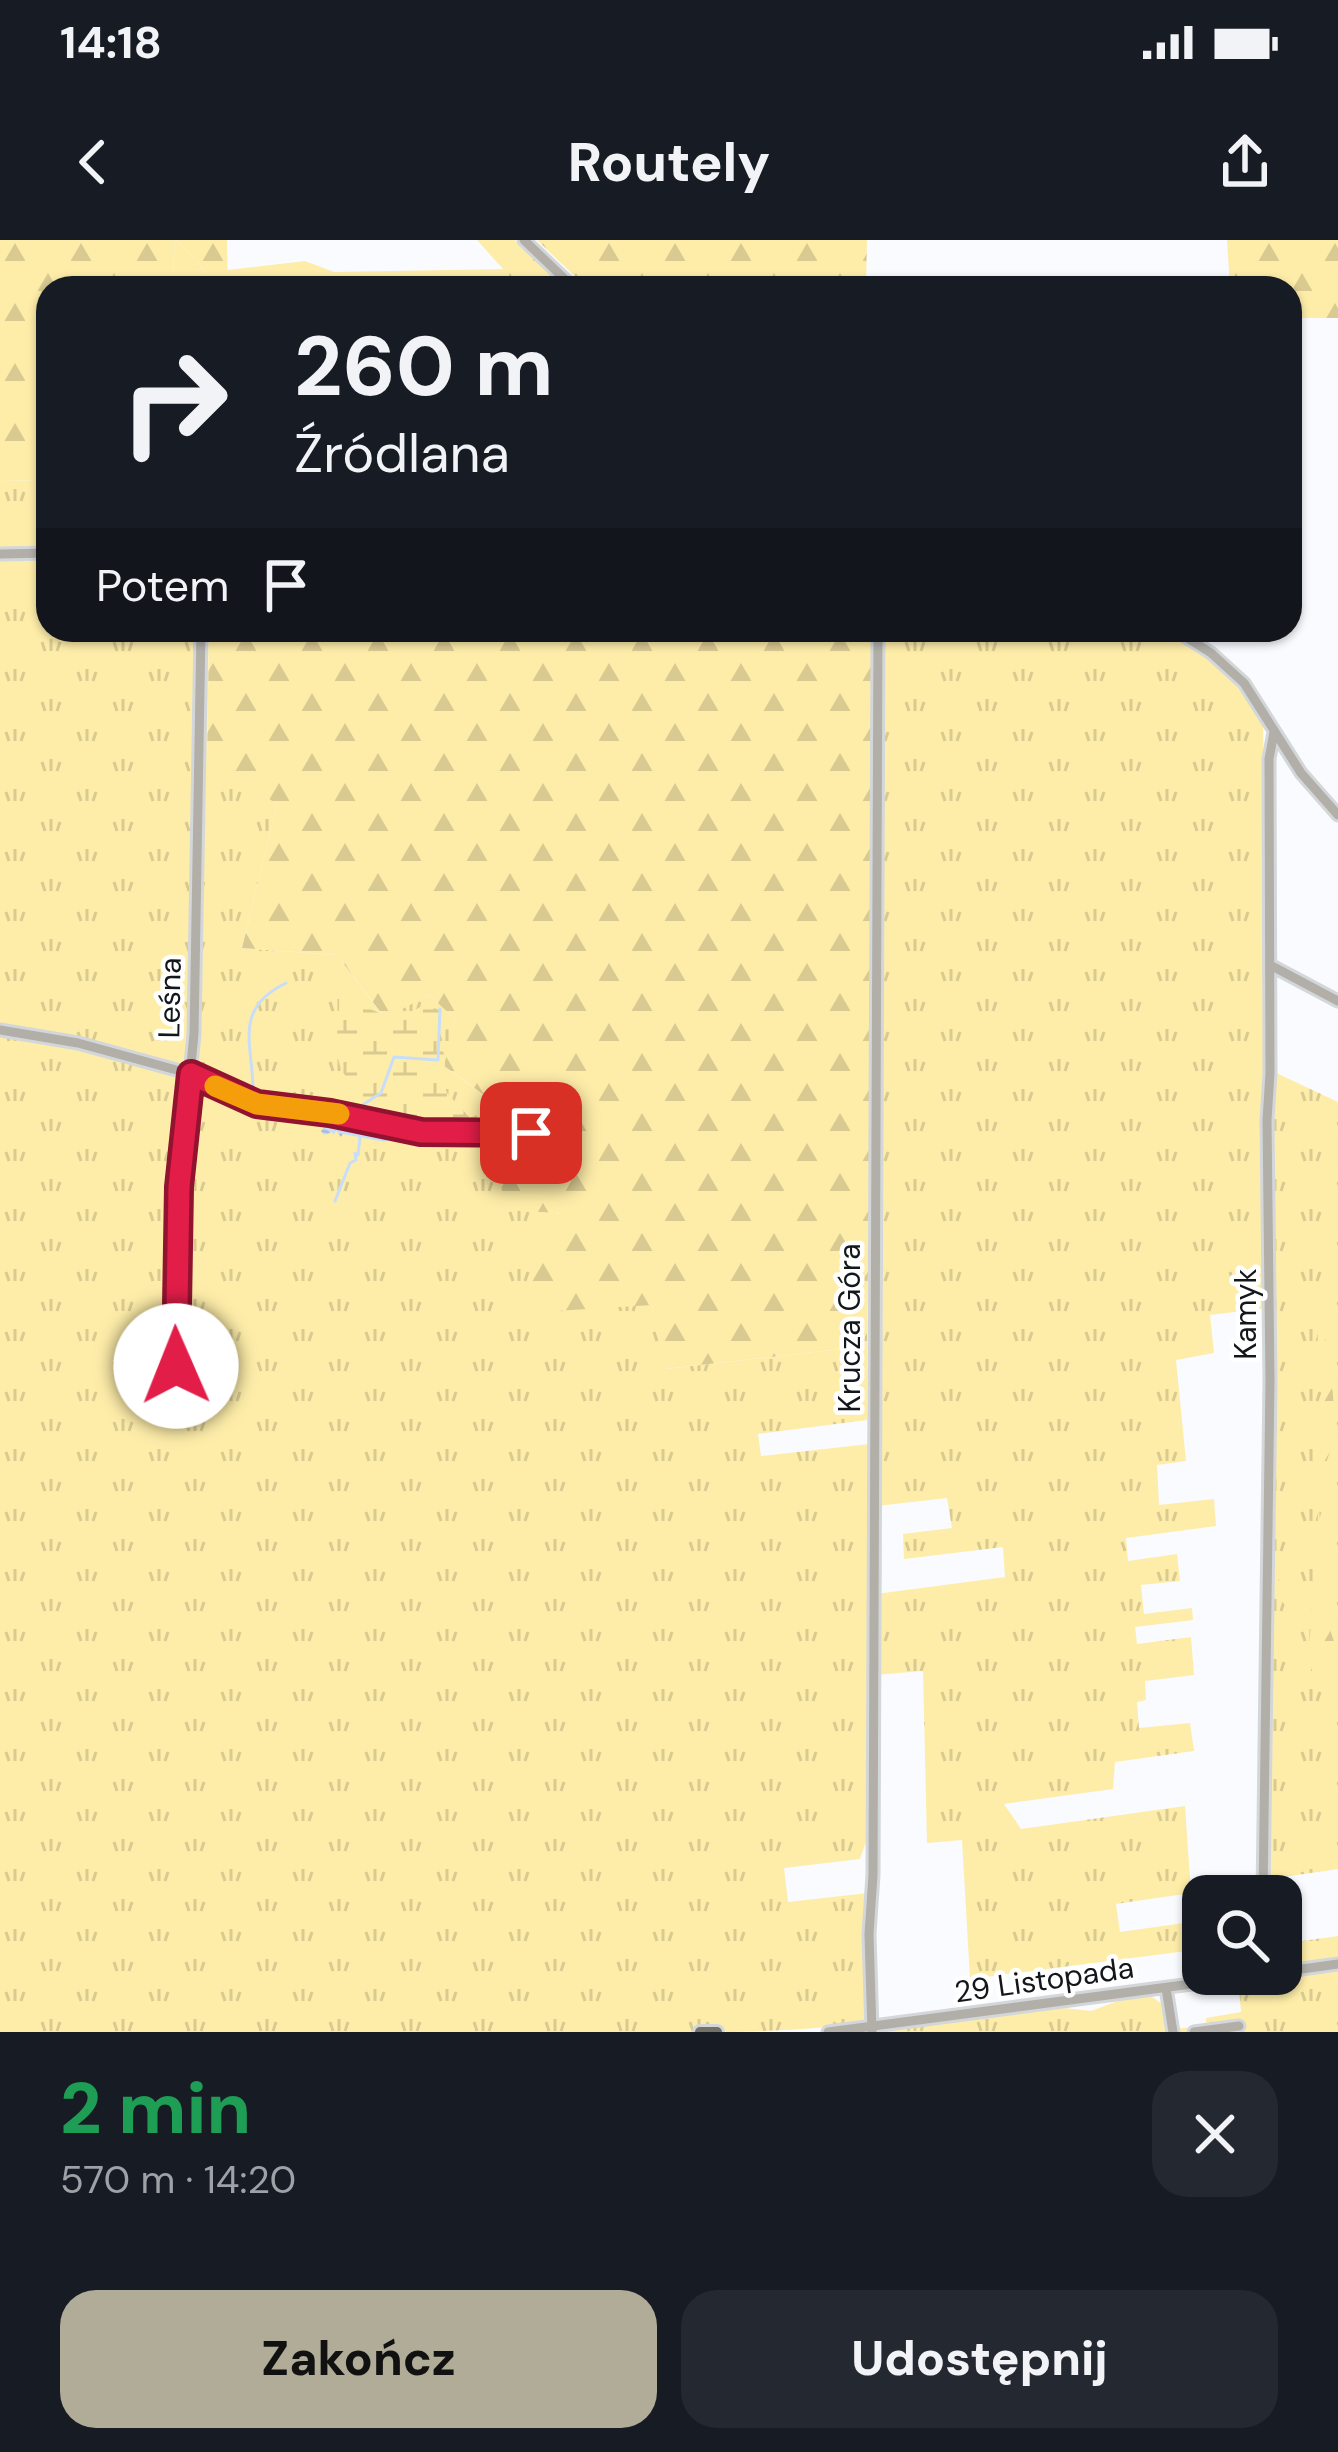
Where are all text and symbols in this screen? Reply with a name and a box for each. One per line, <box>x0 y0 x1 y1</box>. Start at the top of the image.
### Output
text: 14:18 <box>60 13 162 72</box>
text: Routely <box>568 127 770 198</box>
icon: back <box>60 129 126 195</box>
icon: share <box>1212 129 1278 195</box>
text: 260 m <box>294 312 554 421</box>
icon: right <box>96 324 252 480</box>
text: Źródlana <box>294 418 510 489</box>
icon: arrive <box>253 552 319 618</box>
text: Potem <box>96 556 229 615</box>
street label: Leśna <box>149 957 190 1039</box>
pin <box>480 1082 582 1184</box>
icon: arrive <box>498 1100 564 1166</box>
street label: Krucza Góra <box>830 1244 869 1412</box>
street label: Kamyk <box>1226 1268 1265 1360</box>
position arrow <box>113 1303 239 1429</box>
map controls <box>1182 1875 1302 1995</box>
button: search <box>1182 1875 1302 1995</box>
street label: 29 Listopada <box>952 1948 1136 2011</box>
text: 2 min <box>60 2062 251 2155</box>
button: close <box>1152 2071 1278 2197</box>
text: 570 m · 14:20 <box>60 2154 296 2205</box>
button: Zakończ <box>60 2290 657 2428</box>
button: Udostępnij <box>681 2290 1278 2428</box>

